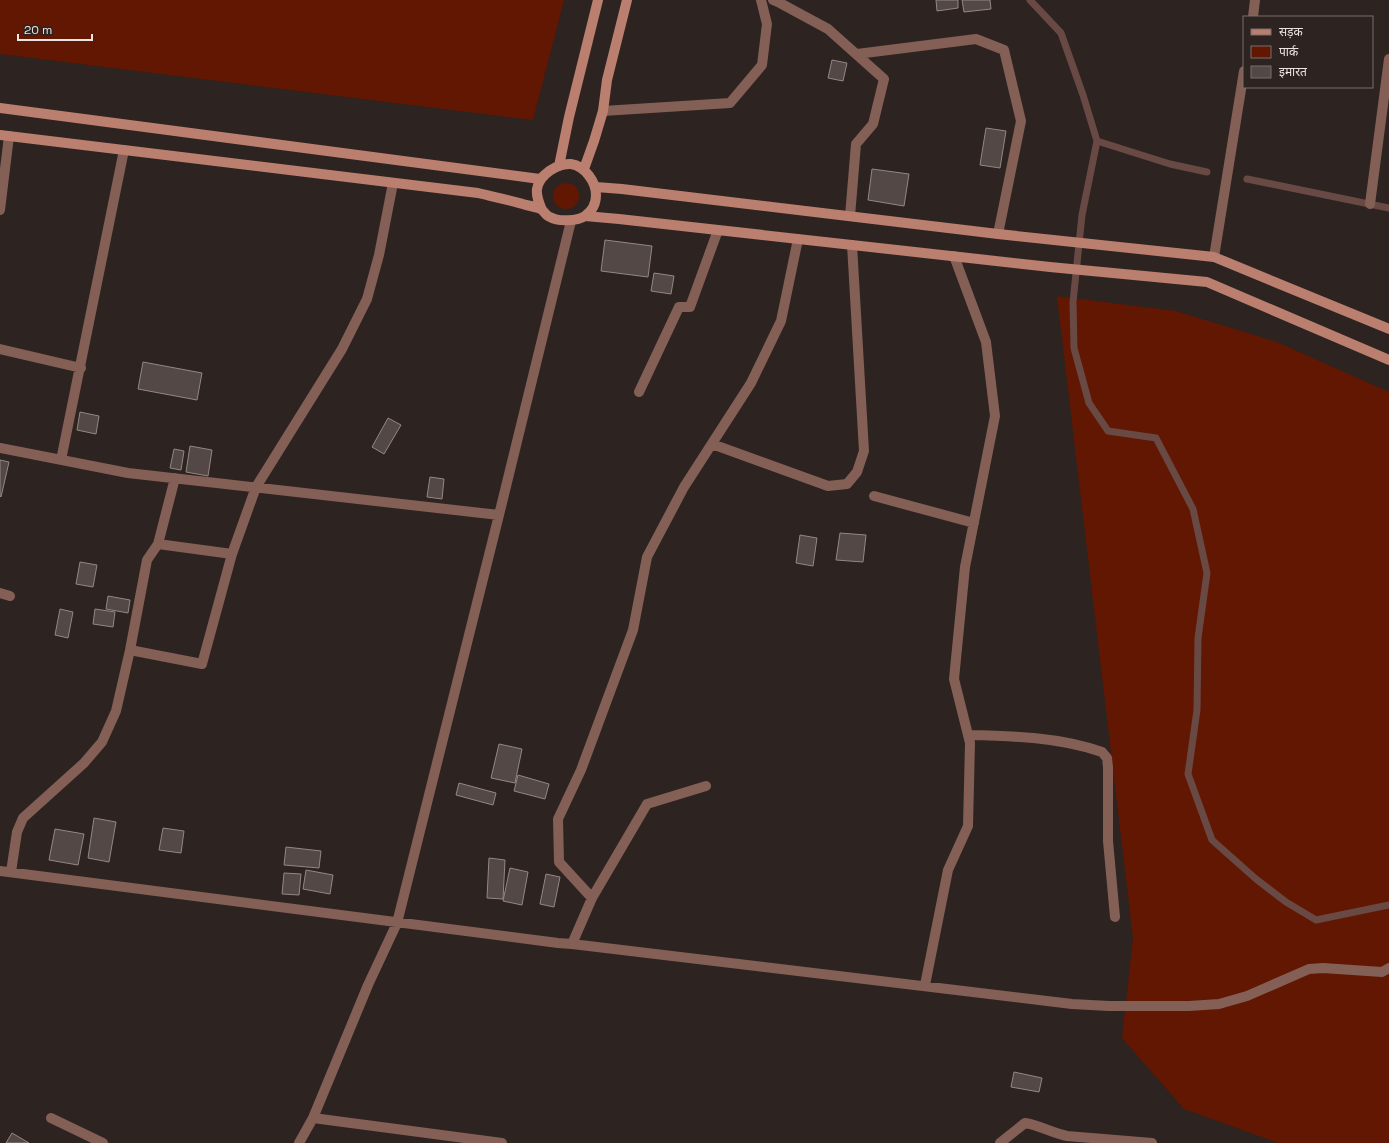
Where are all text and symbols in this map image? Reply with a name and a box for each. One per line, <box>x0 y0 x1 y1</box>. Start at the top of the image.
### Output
scale bar <box>18 16 92 42</box>
legend <box>1243 16 1373 88</box>
text: 20 m <box>24 22 52 38</box>
text: सड़क <box>1279 24 1304 40</box>
text: पार्क <box>1279 44 1299 60</box>
text: इमारत <box>1279 64 1308 80</box>

